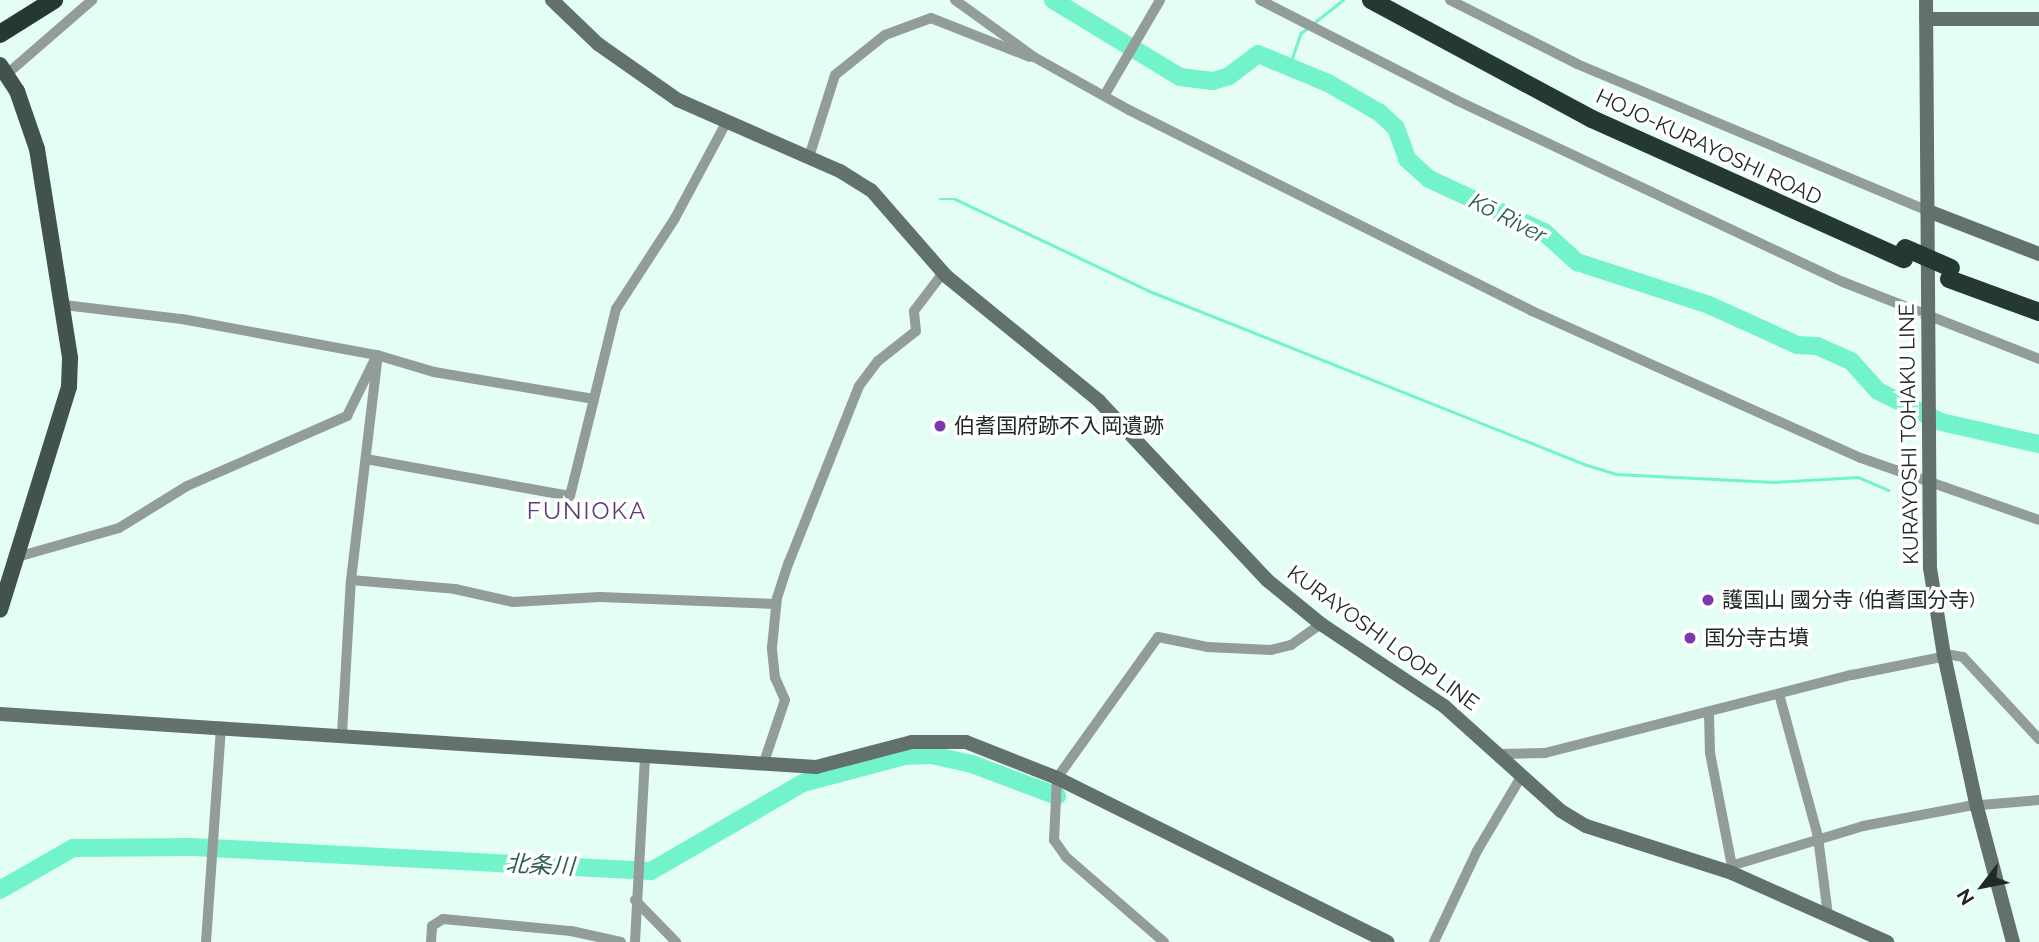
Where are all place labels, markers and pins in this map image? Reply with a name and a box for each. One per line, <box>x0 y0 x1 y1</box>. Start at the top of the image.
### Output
place label: 伯耆国府跡不入岡遺跡 <box>954 413 1164 439</box>
marker: 伯耆国府跡不入岡遺跡 <box>932 418 948 434</box>
place label: 護国山 國分寺 (伯耆国分寺) <box>1722 587 1975 613</box>
marker: 護国山 國分寺 (伯耆国分寺) <box>1700 592 1716 608</box>
place label: 国分寺古墳 <box>1704 625 1809 651</box>
marker: 国分寺古墳 <box>1682 630 1698 646</box>

